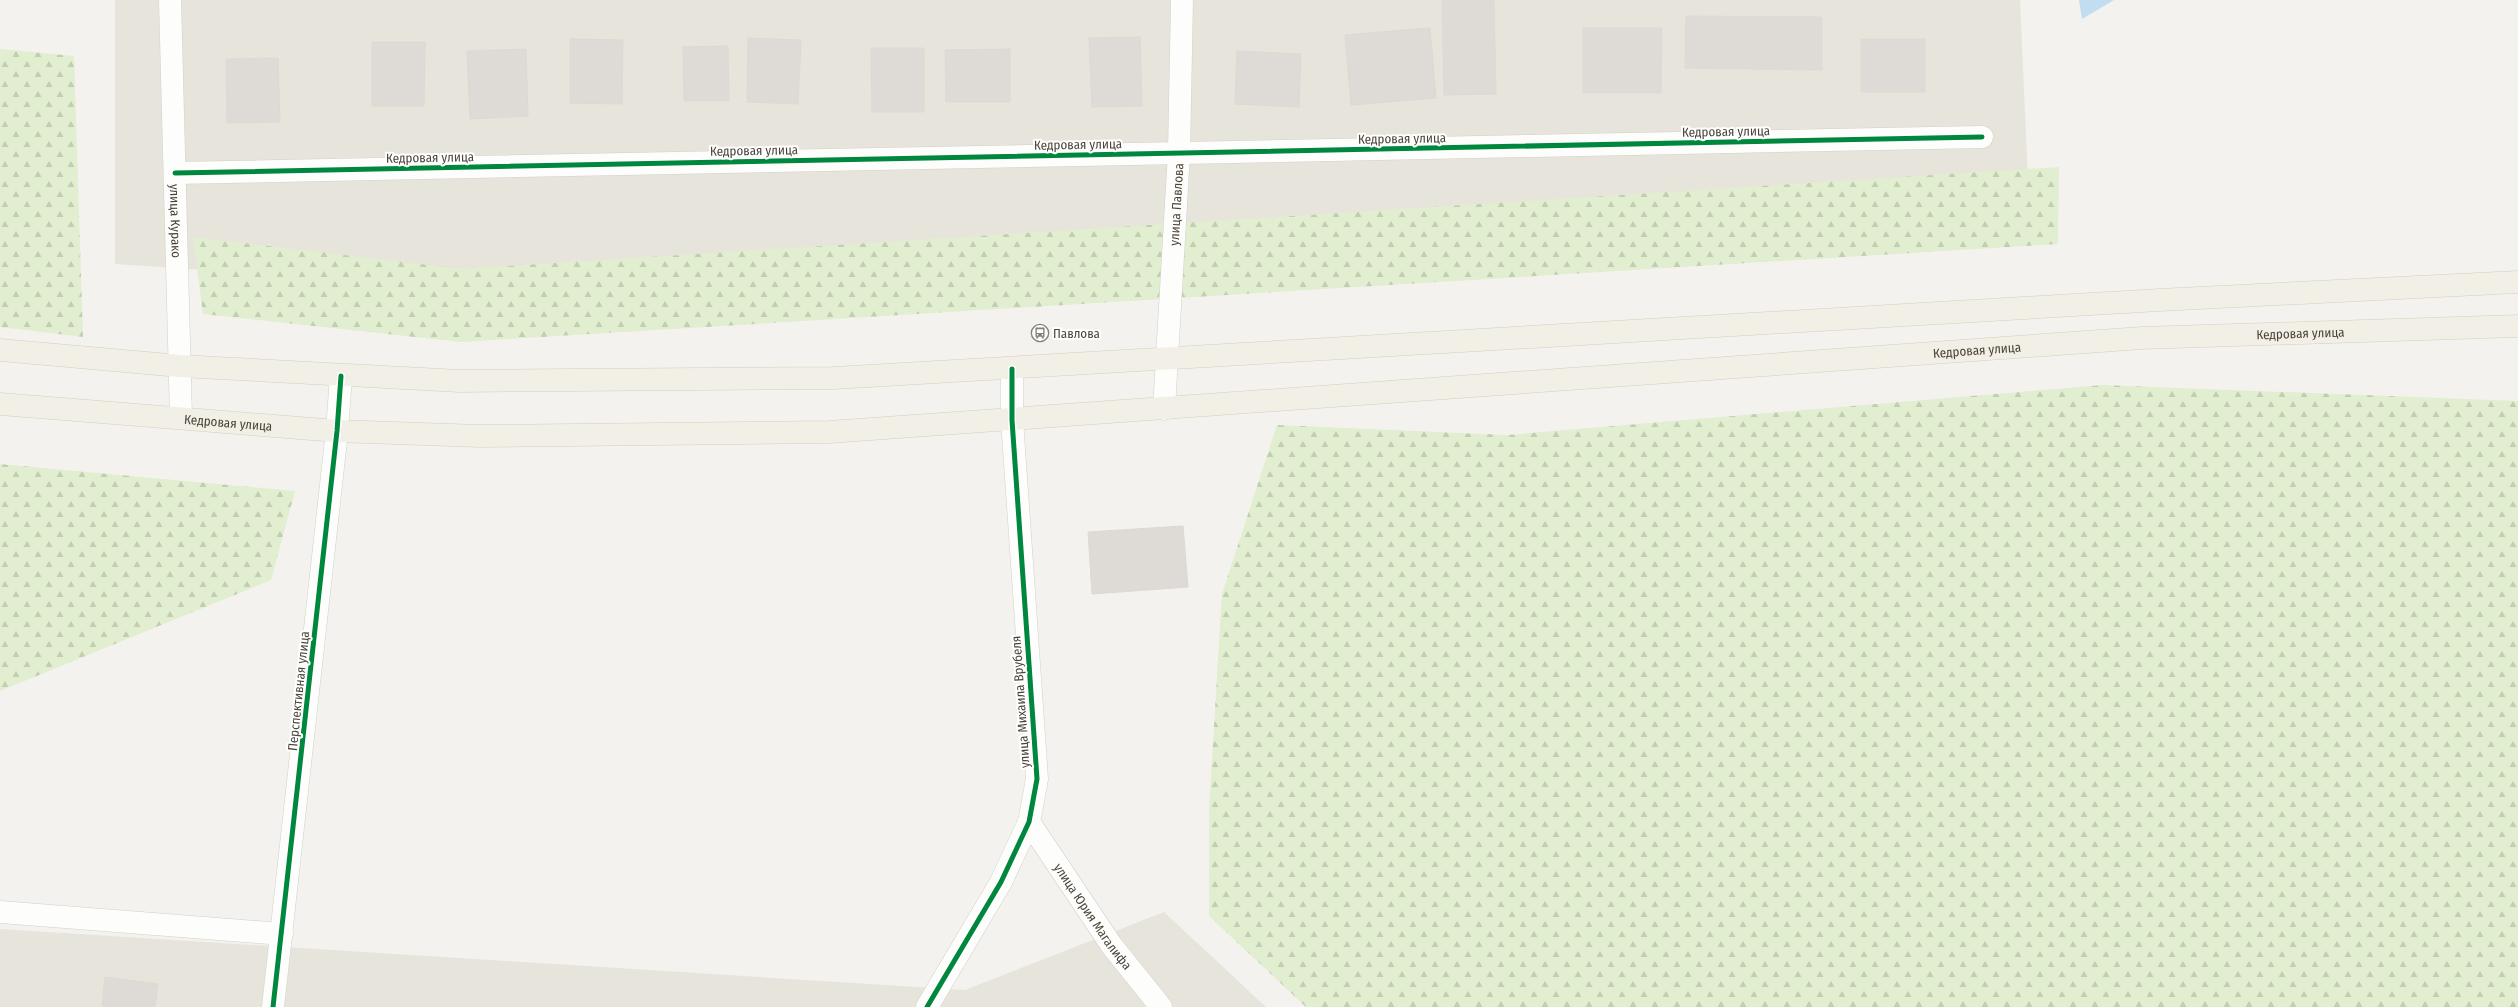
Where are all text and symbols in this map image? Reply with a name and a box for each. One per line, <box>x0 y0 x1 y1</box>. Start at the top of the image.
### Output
street label: Кедровая улица <box>1682 123 1770 140</box>
street label: Кедровая улица <box>1358 130 1446 147</box>
street label: Кедровая улица <box>1034 136 1122 153</box>
street label: Кедровая улица <box>710 142 798 159</box>
street label: Кедровая улица <box>386 149 474 166</box>
street label: улица Павлова <box>1167 163 1186 246</box>
street label: улица Курако <box>167 184 184 258</box>
bus stop icon: Павлова <box>1030 323 1050 343</box>
street label: Кедровая улица <box>2256 325 2345 342</box>
place label: Павлова <box>1053 326 1100 341</box>
street label: Кедровая улица <box>1932 340 2021 361</box>
street label: Кедровая улица <box>184 412 273 434</box>
street label: Перспективная улица <box>285 630 312 752</box>
street label: улица Михаила Врубеля <box>1008 635 1033 769</box>
street label: улица Юрия Магалифа <box>1051 861 1135 973</box>

